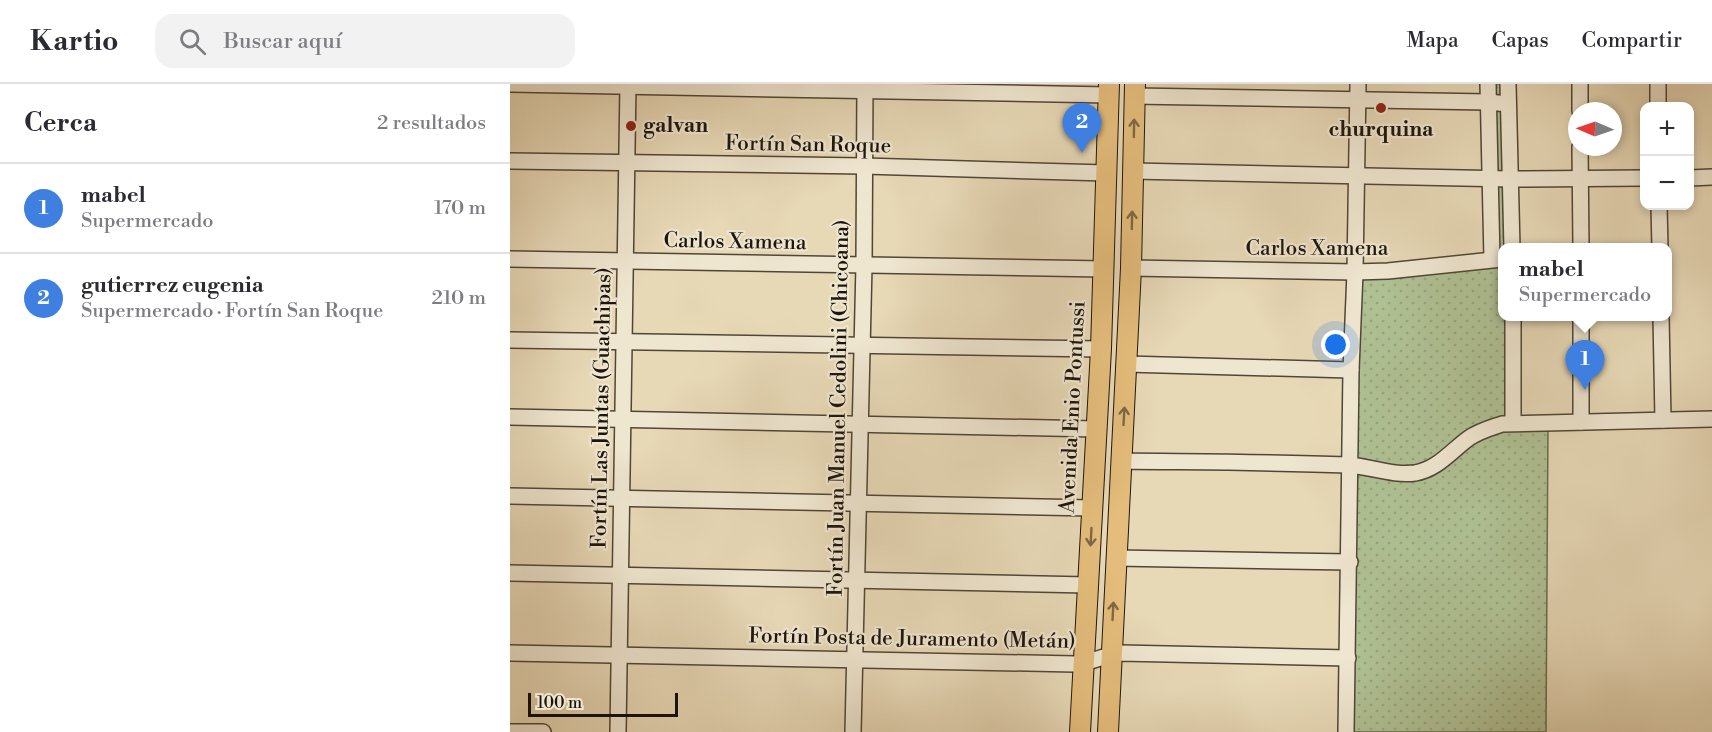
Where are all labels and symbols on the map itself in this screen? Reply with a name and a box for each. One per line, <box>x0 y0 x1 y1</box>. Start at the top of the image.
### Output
marker: churquina <box>1374 101 1388 115</box>
north arrow <box>1568 102 1622 156</box>
pin: 2 <box>1062 104 1102 153</box>
place label: galvan <box>643 113 708 139</box>
place label: churquina <box>1329 117 1434 143</box>
one-way arrow <box>1128 118 1139 138</box>
marker: galvan <box>624 119 638 133</box>
street label: Fortín San Roque <box>725 131 891 159</box>
one-way arrow <box>1126 210 1138 230</box>
street label: Fortín Juan Manuel Cedolini (Chicoana) <box>823 219 855 597</box>
street label: Carlos Xamena <box>663 228 807 256</box>
street label: Carlos Xamena <box>1246 236 1389 262</box>
street label: Fortín Las Juntas (Guachipas) <box>587 267 617 549</box>
street label: Avenida Enio Pontussi <box>1054 300 1092 515</box>
your location <box>1321 330 1350 359</box>
pin: 1 <box>1566 340 1604 390</box>
one-way arrow <box>1118 406 1129 426</box>
one-way arrow <box>1085 527 1096 547</box>
one-way arrow <box>1108 601 1119 621</box>
street label: Fortín Posta de Juramento (Metán) <box>748 623 1076 655</box>
scale bar <box>528 690 678 718</box>

